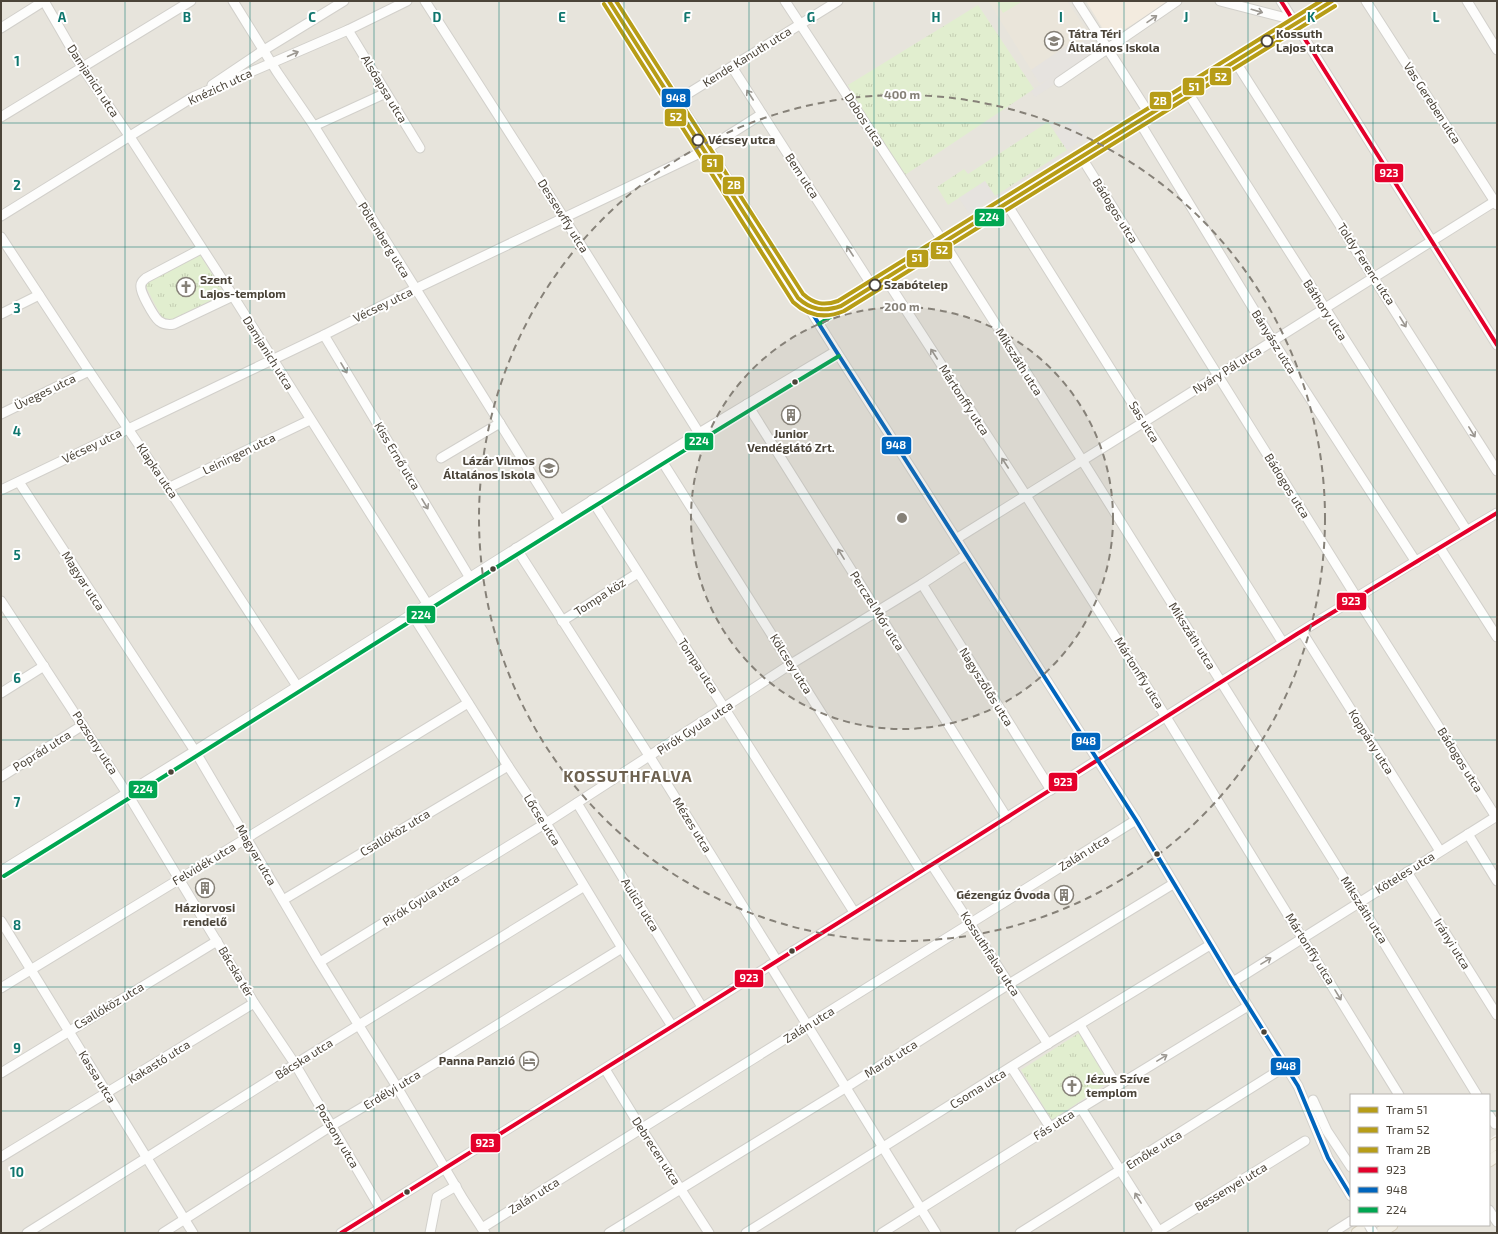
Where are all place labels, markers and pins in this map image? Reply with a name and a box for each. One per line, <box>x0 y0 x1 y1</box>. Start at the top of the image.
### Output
place label: Tátra Téri Általános Iskola <box>1068 26 1160 54</box>
place label: Kossuth Lajos utca <box>1276 26 1334 55</box>
school or university icon: Tátra Téri Általános Iskola <box>1043 30 1065 52</box>
marker: Kossuth Lajos utca <box>1260 34 1274 48</box>
place label: Vécsey utca <box>708 132 775 147</box>
marker: Vécsey utca <box>691 133 705 147</box>
place label: Szent Lajos-templom <box>200 272 286 301</box>
church icon: Szent Lajos-templom <box>175 276 197 298</box>
place label: Szabótelep <box>884 277 948 291</box>
marker: Szabótelep <box>868 278 882 292</box>
unlabelled marker <box>790 377 800 387</box>
building icon: Junior Vendéglátó Zrt. <box>780 404 802 426</box>
place label: Junior Vendéglátó Zrt. <box>747 426 835 454</box>
place label: Lázár Vilmos Általános Iskola <box>443 453 535 481</box>
school or university icon: Lázár Vilmos Általános Iskola <box>538 457 560 479</box>
centre of rings <box>895 511 909 525</box>
unlabelled marker <box>488 564 498 574</box>
unlabelled marker <box>166 767 176 777</box>
unlabelled marker <box>1152 849 1162 859</box>
building icon: Háziorvosi rendelő <box>194 877 216 899</box>
building icon: Gézengúz Óvoda <box>1053 884 1075 906</box>
place label: Gézengúz Óvoda <box>956 887 1050 901</box>
place label: Háziorvosi rendelő <box>175 900 235 928</box>
unlabelled marker <box>787 946 797 956</box>
unlabelled marker <box>1259 1027 1269 1037</box>
hotel icon: Panna Panzió <box>518 1050 540 1072</box>
place label: Panna Panzió <box>439 1053 515 1067</box>
place label: Jézus Szíve templom <box>1086 1071 1150 1099</box>
church icon: Jézus Szíve templom <box>1061 1075 1083 1097</box>
unlabelled marker <box>402 1187 412 1197</box>

